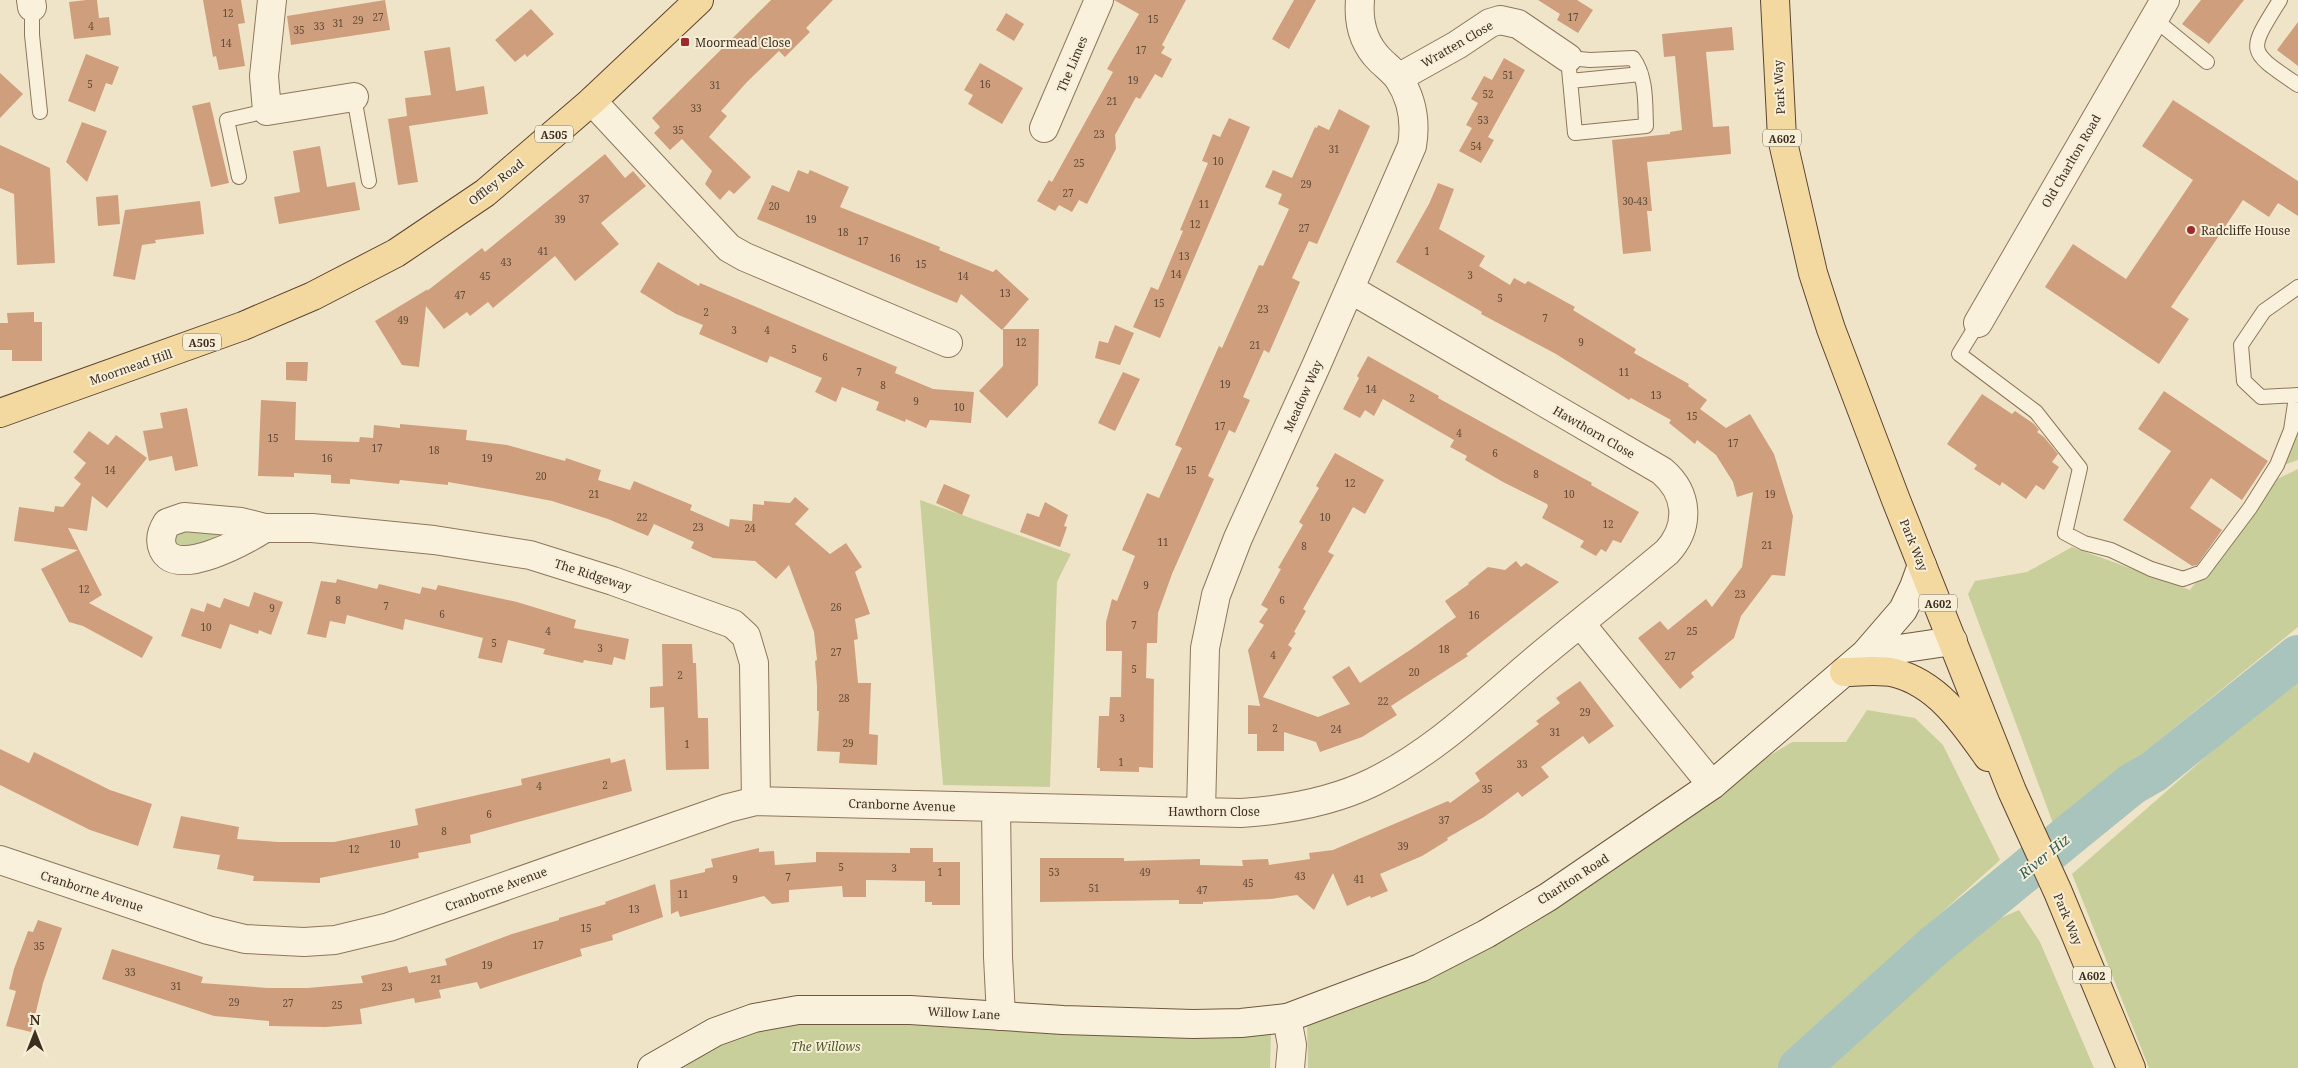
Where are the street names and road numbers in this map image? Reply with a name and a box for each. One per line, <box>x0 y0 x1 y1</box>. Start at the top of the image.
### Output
street label: Wratten Close <box>1418 17 1496 71</box>
street label: The Limes <box>1053 34 1091 94</box>
street label: Park Way <box>1769 59 1789 115</box>
street label: Old Charlton Road <box>2037 111 2105 211</box>
road number: A505 <box>535 126 573 142</box>
road number: A602 <box>1763 130 1801 146</box>
street label: Offley Road <box>465 155 528 209</box>
road number: A505 <box>183 334 221 351</box>
street label: Moormead Hill <box>87 345 175 389</box>
street label: Meadow Way <box>1280 357 1327 435</box>
street label: Hawthorn Close <box>1550 402 1638 462</box>
street label: Park Way <box>1896 516 1932 574</box>
street label: The Ridgeway <box>552 555 634 596</box>
road number: A602 <box>1919 594 1957 612</box>
street label: Cranborne Avenue <box>848 795 956 815</box>
street label: Hawthorn Close <box>1168 803 1260 820</box>
street label: Charlton Road <box>1534 849 1613 908</box>
street label: Cranborne Avenue <box>443 863 549 915</box>
street label: Cranborne Avenue <box>38 866 146 916</box>
street label: Park Way <box>2049 890 2087 948</box>
road number: A602 <box>2073 966 2111 984</box>
street label: Willow Lane <box>927 1003 1001 1023</box>

